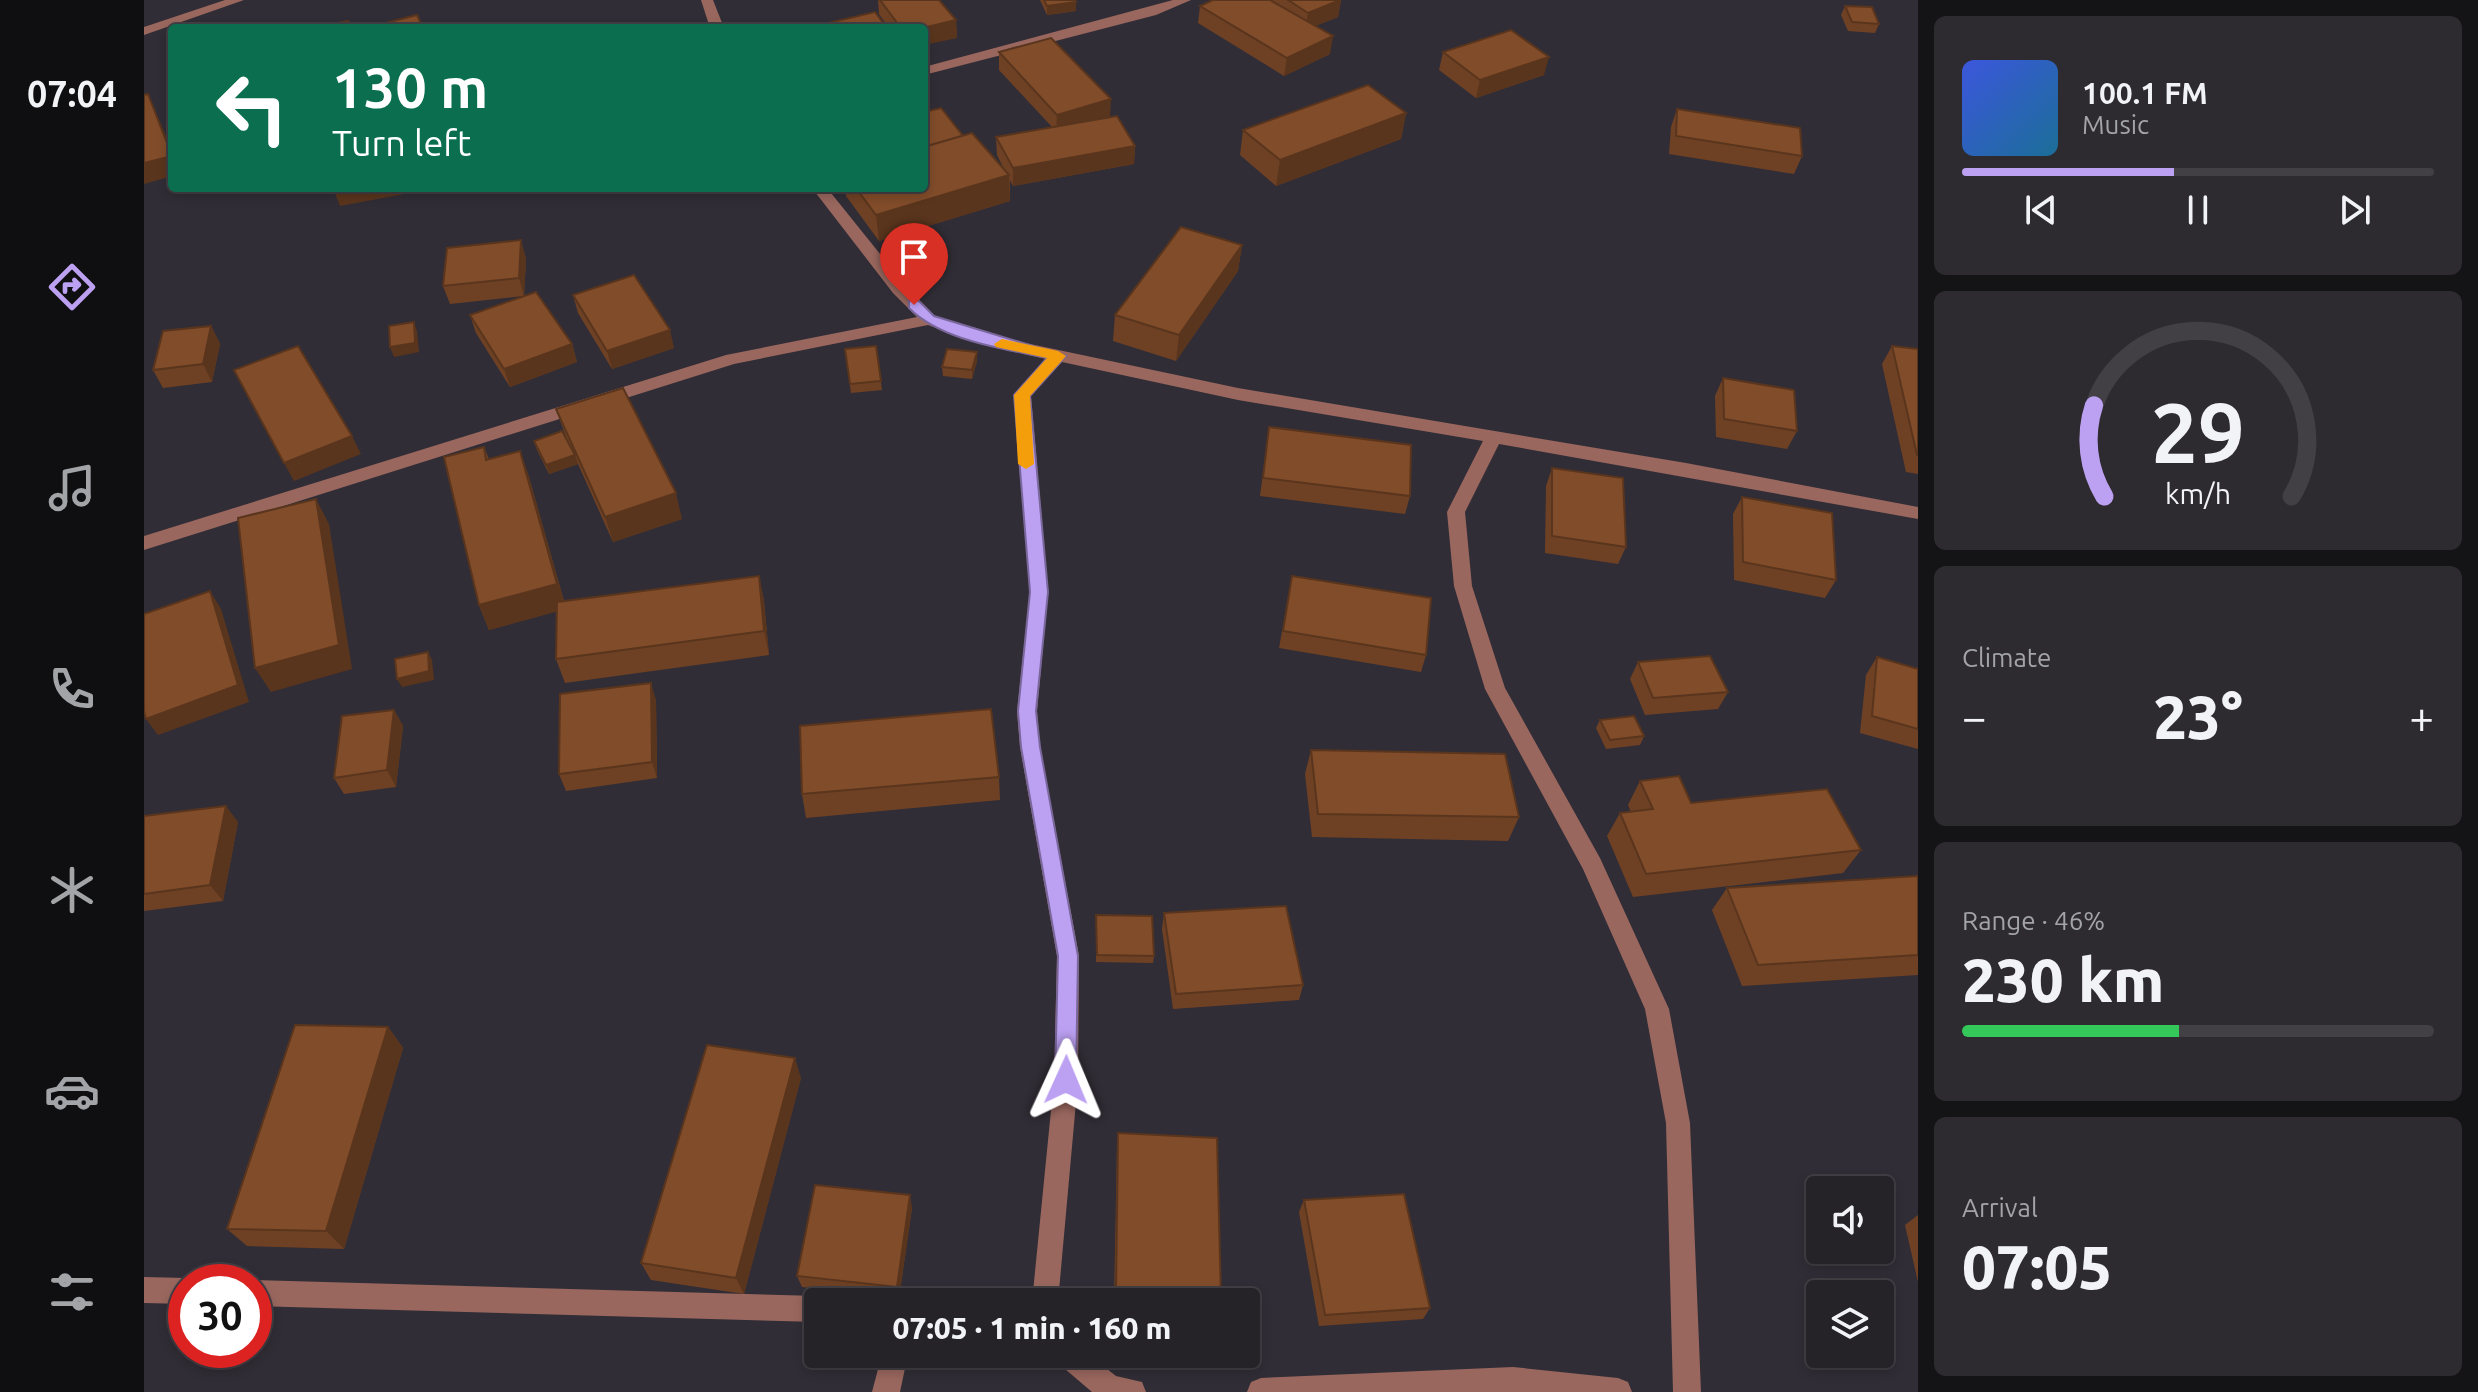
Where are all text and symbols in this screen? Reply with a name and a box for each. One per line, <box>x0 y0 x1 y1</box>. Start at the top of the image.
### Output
icon: left <box>200 56 304 160</box>
text: 130 m <box>332 56 488 119</box>
text: 07:04 <box>27 73 117 114</box>
text: 100.1 FM <box>2082 76 2208 110</box>
text: Music <box>2082 110 2149 139</box>
text: Turn left <box>332 122 471 163</box>
icon: previous <box>2019 188 2063 232</box>
icon: pause <box>2176 188 2220 232</box>
icon: next <box>2333 188 2377 232</box>
pin <box>880 223 948 305</box>
icon: arrive <box>892 235 936 279</box>
icon: directions <box>44 259 100 315</box>
text: 29 <box>2151 384 2245 478</box>
icon: music <box>44 460 100 516</box>
text: km/h <box>2165 477 2231 509</box>
text: Climate <box>1962 643 2051 672</box>
icon: phone <box>44 661 100 717</box>
text: 23° <box>2153 683 2243 750</box>
text: − <box>1962 692 1987 741</box>
text: + <box>2409 692 2434 741</box>
icon: climate <box>44 862 100 918</box>
text: Range · 46% <box>1962 906 2105 935</box>
text: 230 km <box>1962 946 2164 1013</box>
position arrow <box>1024 1038 1108 1122</box>
icon: car <box>44 1063 100 1119</box>
map controls <box>1806 1176 1894 1368</box>
button: sound <box>1806 1176 1894 1264</box>
text: Arrival <box>1962 1193 2038 1222</box>
text: 07:05 <box>1962 1233 2112 1300</box>
icon: filters <box>44 1264 100 1320</box>
speed limit sign: 30 <box>168 1264 272 1368</box>
button: layers <box>1806 1280 1894 1368</box>
text: 07:05 · 1 min · 160 m <box>893 1311 1171 1345</box>

